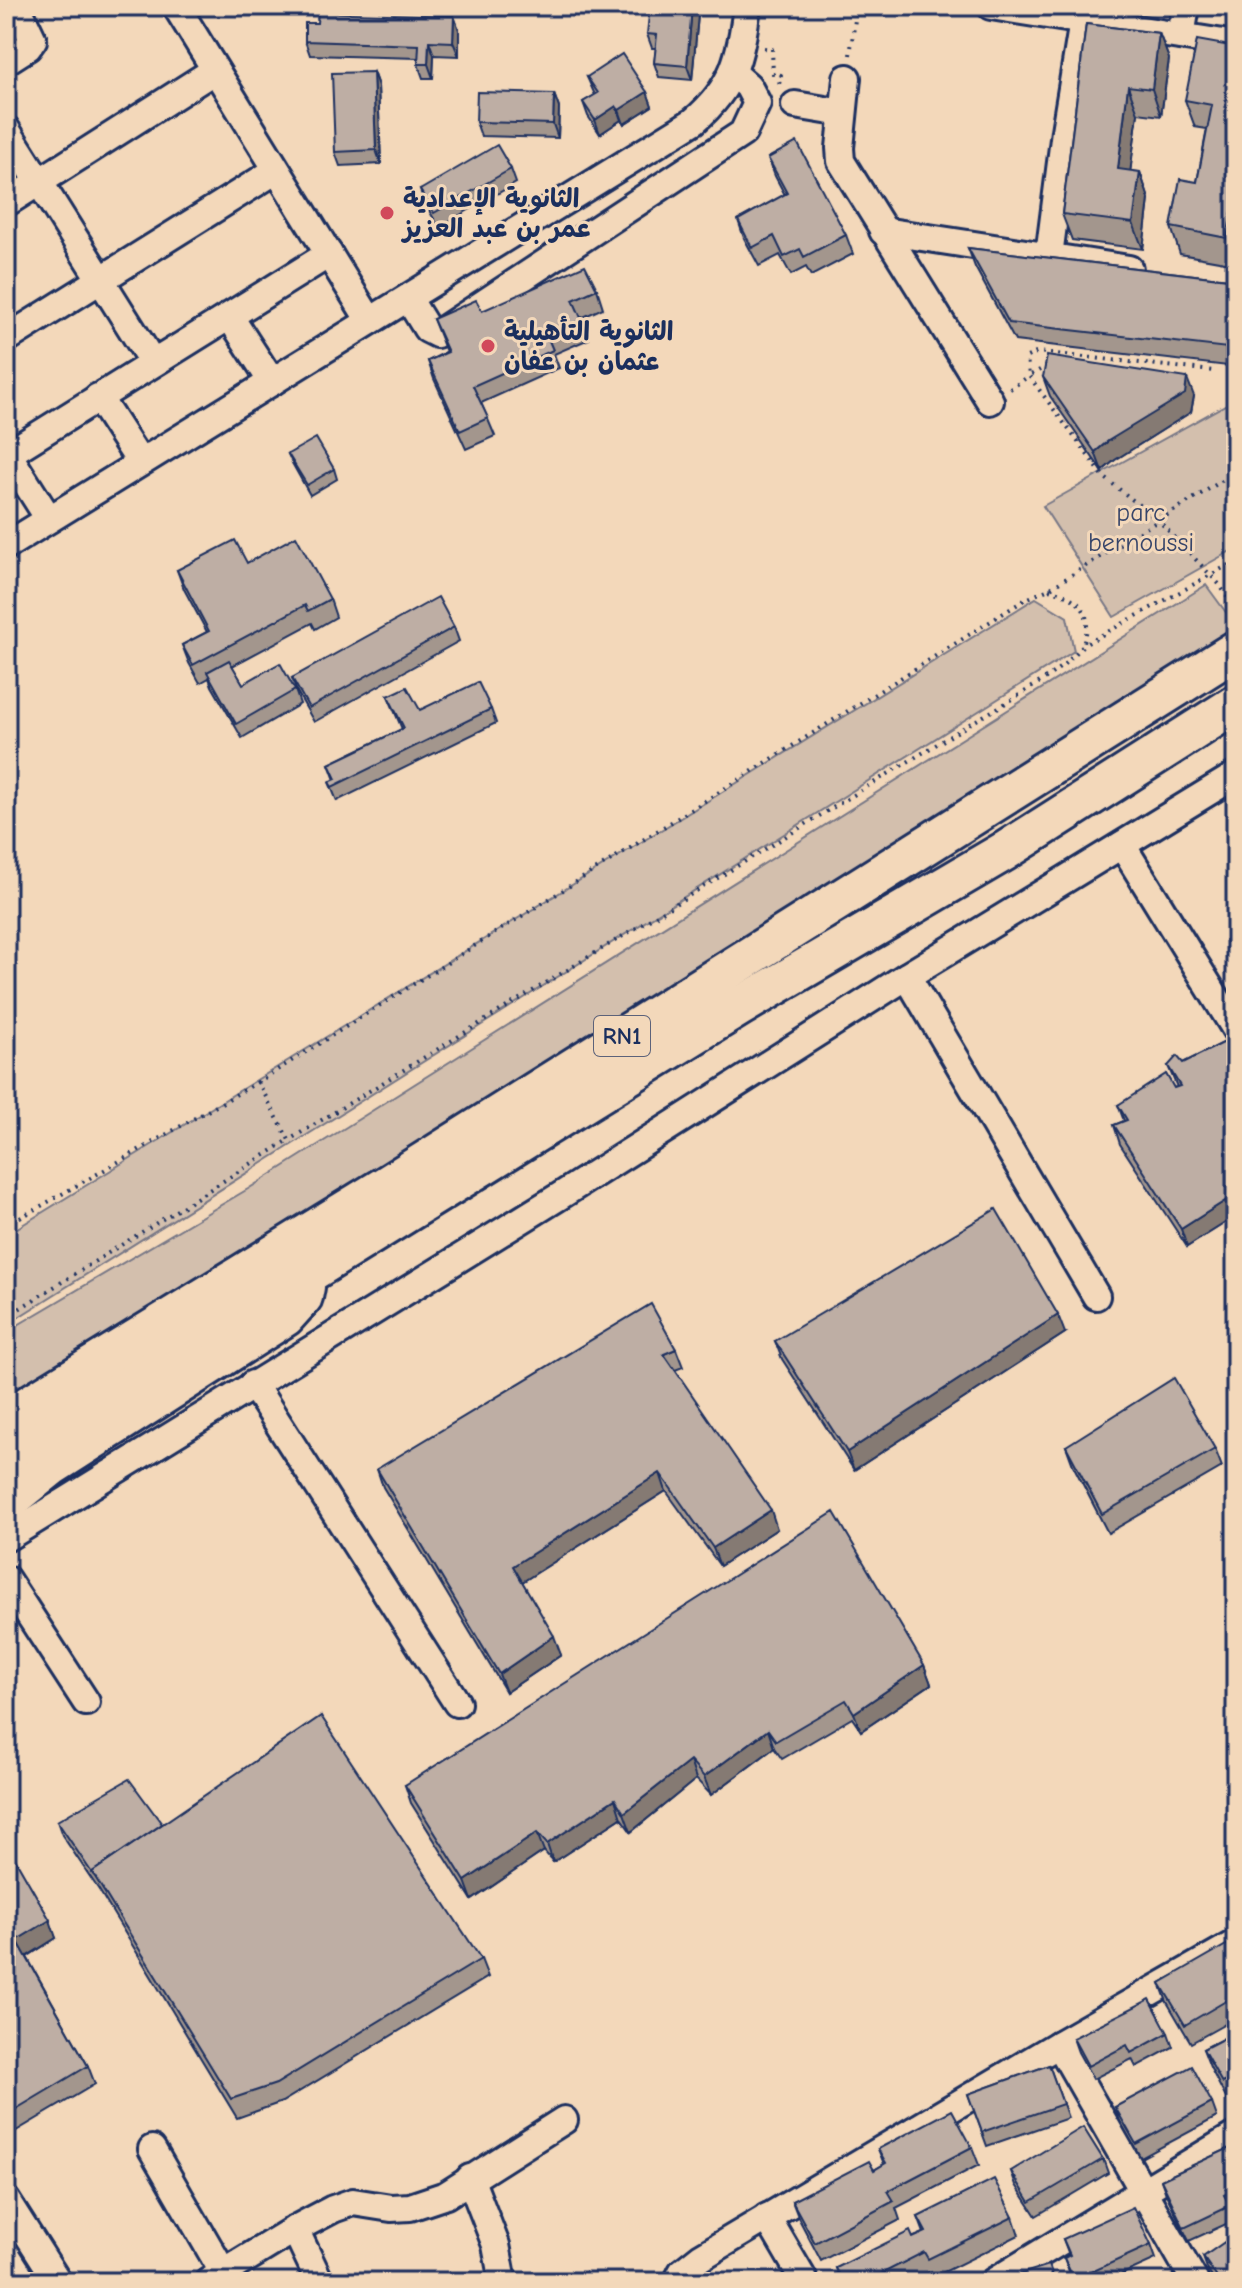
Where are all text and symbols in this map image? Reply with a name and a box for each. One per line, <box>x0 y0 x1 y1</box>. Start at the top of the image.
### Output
place label: الثانوية الإعدادية عمر بن عبد العزيز <box>400 184 590 244</box>
marker: الثانوية الإعدادية عمر بن عبد العزيز <box>378 204 396 222</box>
place label: الثانوية التأهيلية عثمان بن عفان <box>504 315 673 377</box>
marker: الثانوية التأهيلية عثمان بن عفان <box>479 337 497 355</box>
park label: parc bernoussi <box>1088 498 1194 558</box>
road number: RN1 <box>594 1016 650 1056</box>

